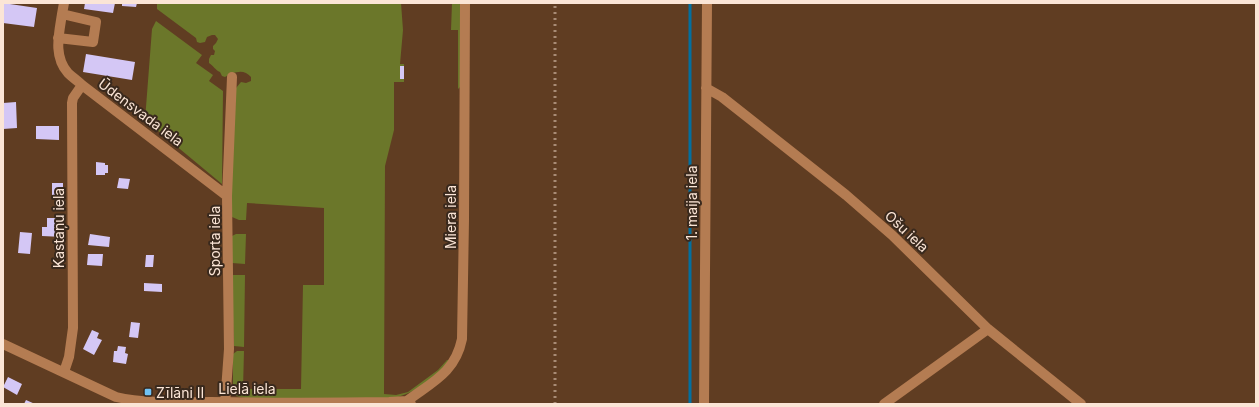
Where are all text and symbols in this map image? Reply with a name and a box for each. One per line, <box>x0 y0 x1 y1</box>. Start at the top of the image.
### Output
street label: Ūdensvada iela <box>95 75 187 149</box>
street label: 1. maija iela <box>683 165 700 241</box>
street label: Miera iela <box>442 185 459 249</box>
street label: Kastaņu iela <box>50 188 68 268</box>
street label: Sporta iela <box>206 206 223 276</box>
street label: Ošu iela <box>882 207 932 255</box>
street label: Lielā iela <box>218 380 276 397</box>
place label: Zīlāni II <box>156 384 204 401</box>
marker: Zīlāni II <box>143 387 153 397</box>

